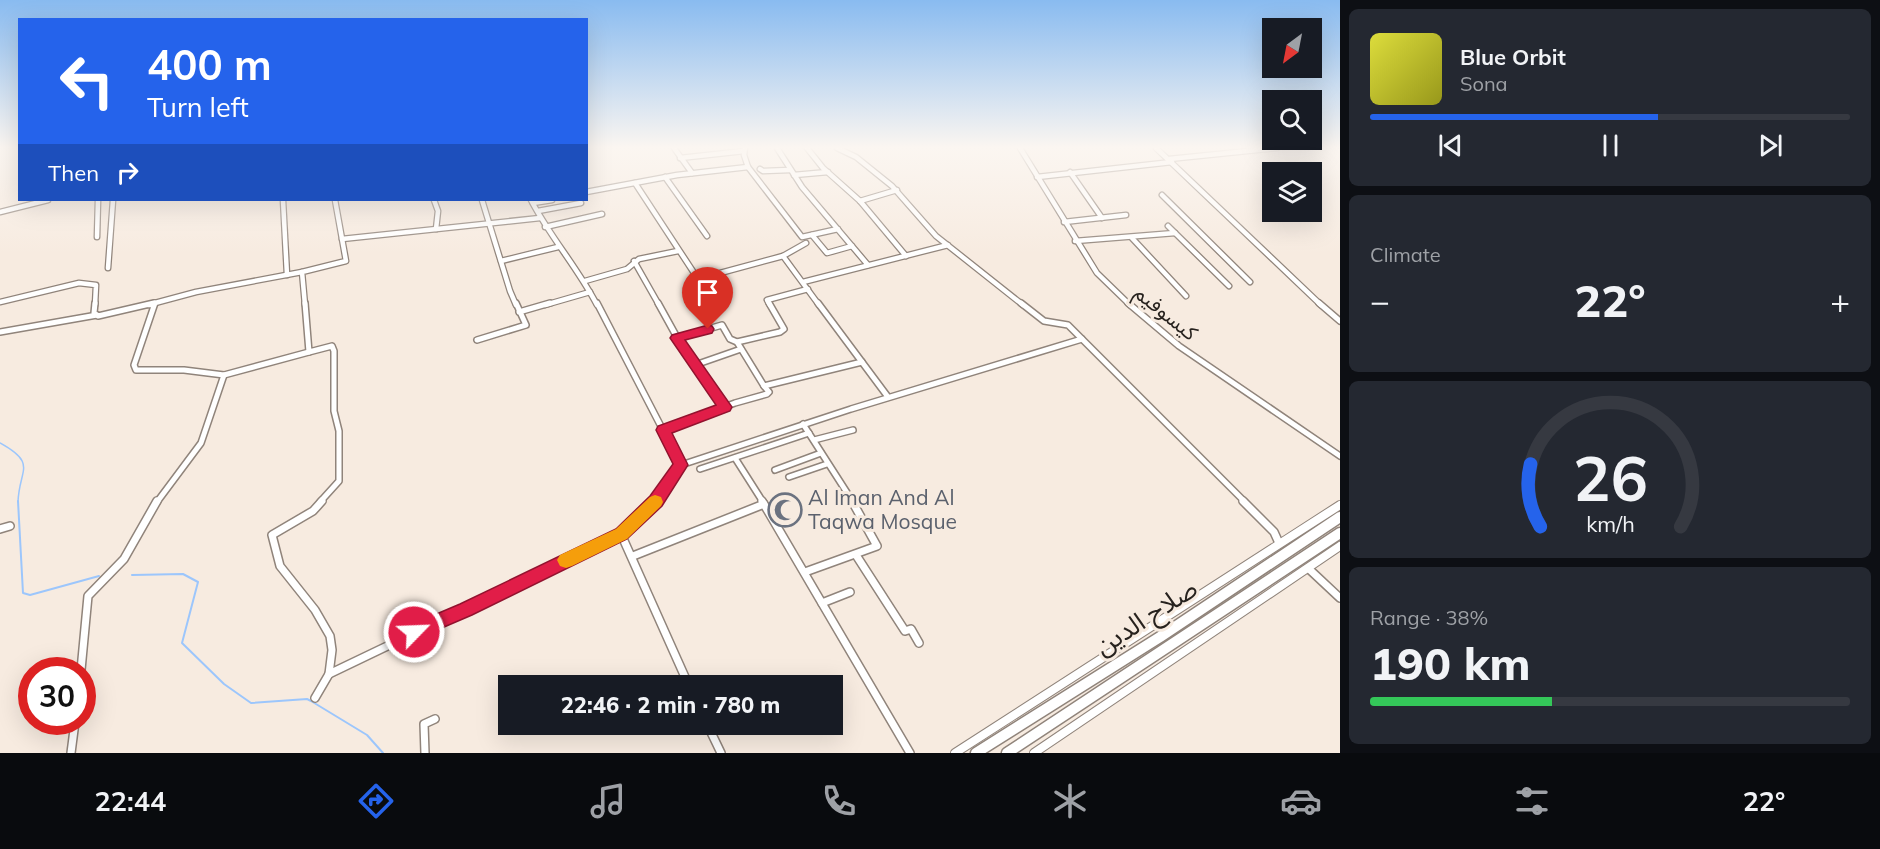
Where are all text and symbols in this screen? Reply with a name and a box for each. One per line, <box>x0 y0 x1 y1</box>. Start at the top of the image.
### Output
north arrow <box>1262 18 1322 78</box>
map controls <box>1262 18 1322 222</box>
text: 400 m <box>147 38 272 91</box>
icon: left <box>48 42 126 120</box>
text: Blue Orbit <box>1460 43 1566 71</box>
text: Sona <box>1460 71 1508 96</box>
text: Turn left <box>147 90 249 124</box>
button: search <box>1262 90 1322 150</box>
icon: previous <box>1434 129 1467 162</box>
icon: pause <box>1594 129 1627 162</box>
icon: next <box>1754 129 1787 162</box>
icon: right <box>111 156 144 189</box>
text: Then <box>48 159 99 187</box>
button: layers <box>1262 162 1322 222</box>
text: Climate <box>1370 242 1441 267</box>
pin <box>682 267 733 329</box>
text: 22° <box>1574 272 1646 328</box>
icon: arrive <box>691 276 724 309</box>
street label: كيسوفيم <box>1128 279 1204 348</box>
text: − <box>1370 280 1390 321</box>
text: + <box>1830 280 1850 321</box>
text: 26 <box>1573 438 1647 517</box>
place label: Al Iman And Al Taqwa Mosque <box>808 484 957 534</box>
mosque icon: Al Iman And Al Taqwa Mosque <box>767 492 803 528</box>
text: km/h <box>1586 510 1634 537</box>
street label: صلاح الدين <box>1088 571 1205 665</box>
position arrow <box>382 600 446 664</box>
text: Range · 38% <box>1370 605 1488 630</box>
text: 190 km <box>1370 635 1531 691</box>
speed limit sign: 30 <box>18 657 96 735</box>
text: 22:46 · 2 min · 780 m <box>561 691 780 719</box>
icon: directions <box>355 780 397 822</box>
icon: music <box>587 780 629 822</box>
icon: phone <box>818 780 860 822</box>
icon: climate <box>1049 780 1091 822</box>
icon: car <box>1280 780 1322 822</box>
icon: filters <box>1511 780 1553 822</box>
text: 22:44 <box>95 784 166 818</box>
text: 22° <box>1743 784 1785 818</box>

